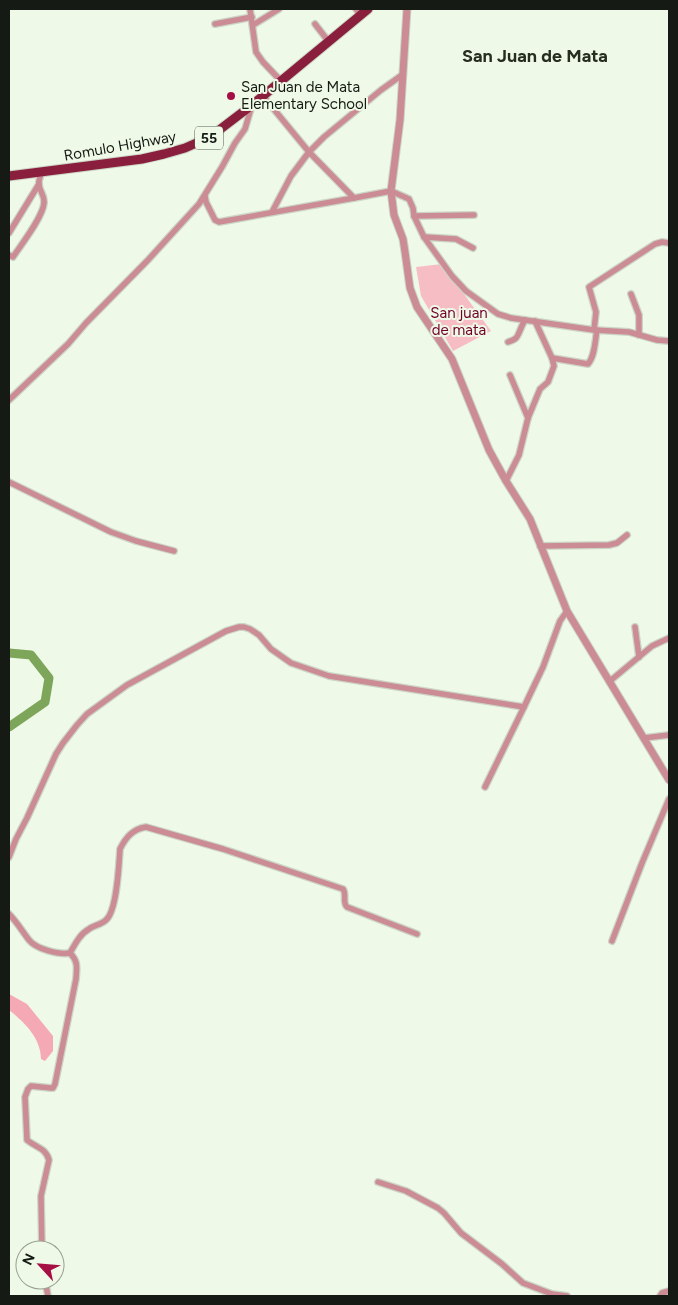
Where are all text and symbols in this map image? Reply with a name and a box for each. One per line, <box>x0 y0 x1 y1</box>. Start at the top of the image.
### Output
district label: San Juan de Mata <box>462 45 608 67</box>
place label: San Juan de Mata Elementary School <box>241 78 367 113</box>
marker: San Juan de Mata Elementary School <box>225 90 237 102</box>
road number: 55 <box>195 126 223 150</box>
street label: Romulo Highway <box>62 127 178 165</box>
park label: San juan de mata <box>430 304 488 339</box>
north arrow <box>15 1240 65 1290</box>
text: N <box>19 1251 39 1268</box>

